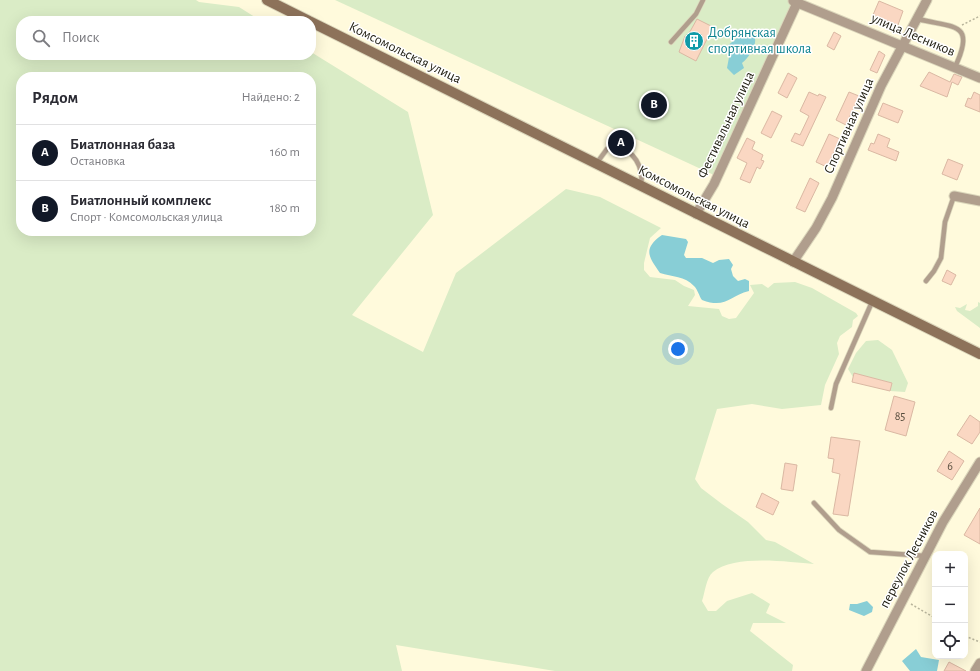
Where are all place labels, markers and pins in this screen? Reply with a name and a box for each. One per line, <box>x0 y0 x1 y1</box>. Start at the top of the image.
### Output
place label: Добрянская спортивная школа <box>708 26 812 56</box>
building icon: Добрянская спортивная школа <box>683 30 705 52</box>
pin: B <box>641 90 667 120</box>
pin: A <box>608 128 634 158</box>

